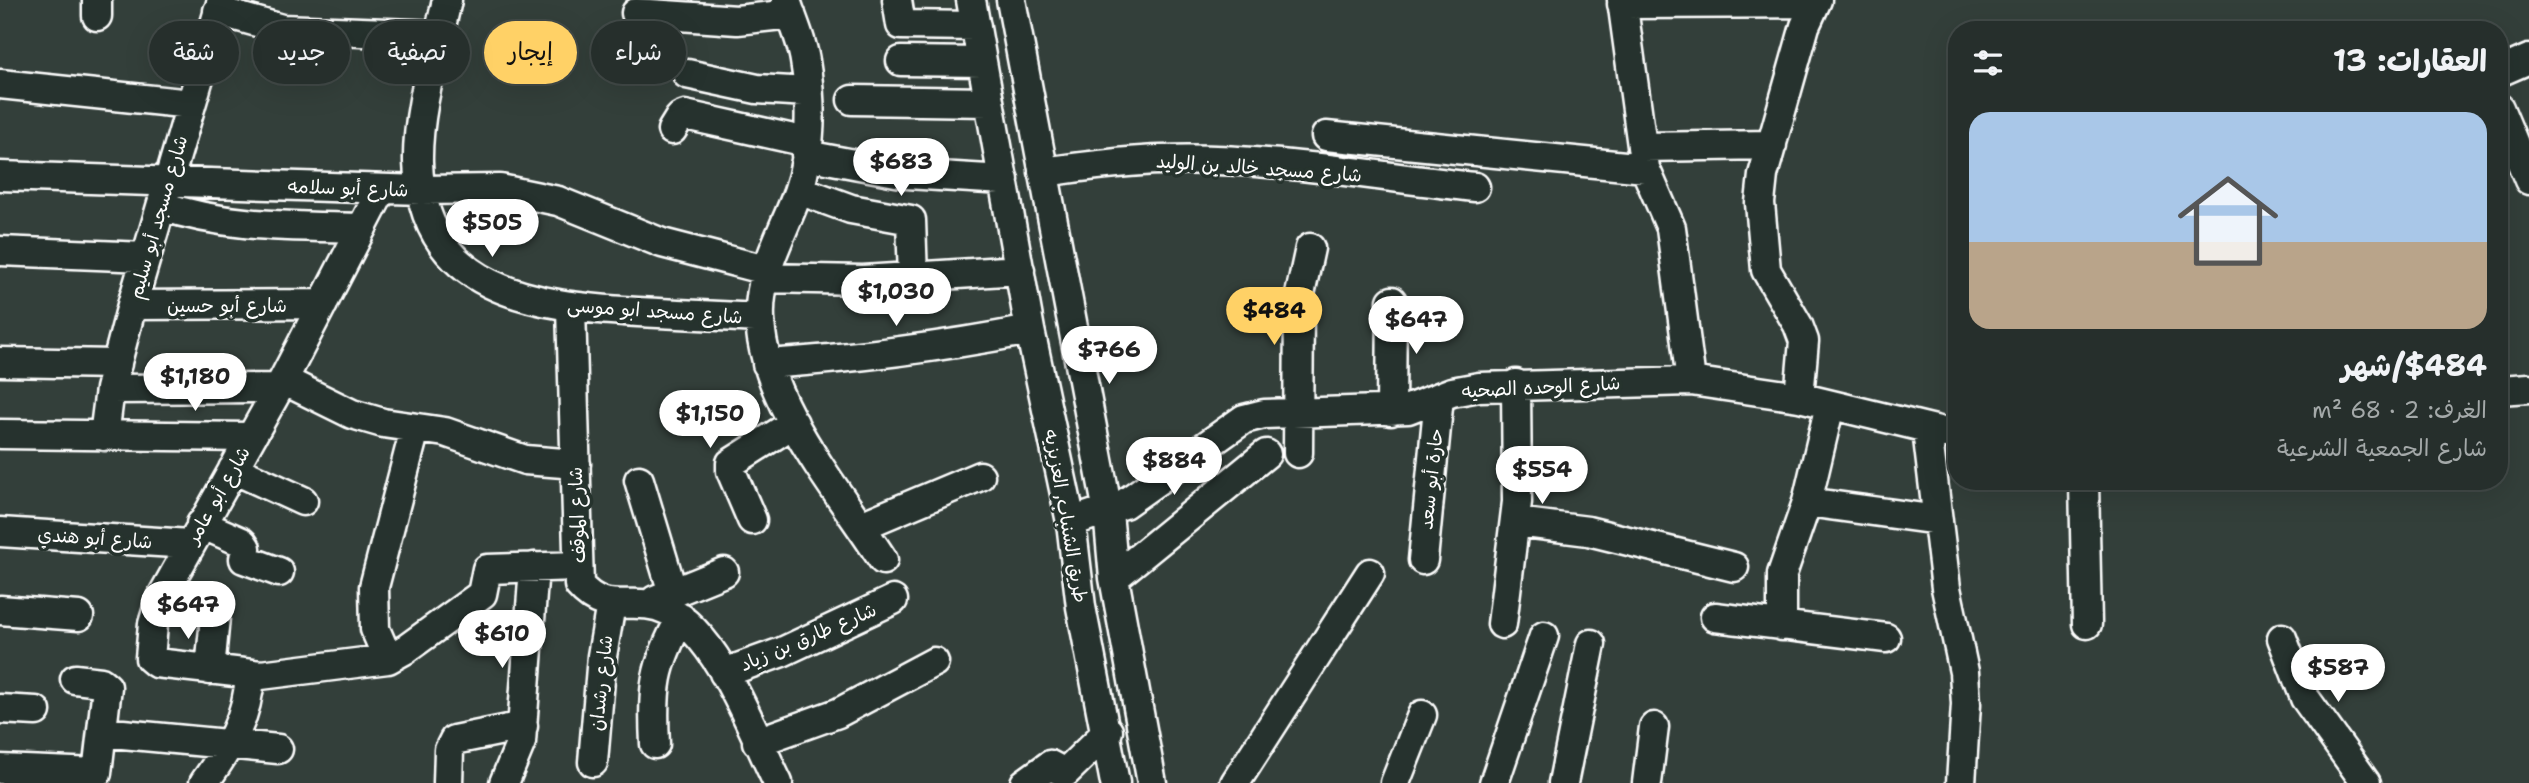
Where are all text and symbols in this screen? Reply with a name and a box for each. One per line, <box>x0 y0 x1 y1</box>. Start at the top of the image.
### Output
chip: شقة <box>149 21 239 84</box>
chip: جديد <box>253 21 350 84</box>
chip: تصفية <box>364 21 470 84</box>
chip: إيجار <box>484 21 577 84</box>
chip: شراء <box>591 21 686 84</box>
text: العقارات: 13 <box>2333 40 2487 81</box>
icon: filters <box>1969 44 2007 82</box>
street label: شارع مسجد أبو سليم <box>123 132 195 302</box>
pin: $683 <box>860 138 942 198</box>
text: $683 <box>869 146 933 176</box>
street label: شارع مسجد خالد بن الوليد <box>1155 148 1363 189</box>
icon: home <box>2165 158 2291 284</box>
street label: شارع أبو سلامه <box>287 173 409 204</box>
pin: $505 <box>451 200 533 259</box>
text: $505 <box>462 207 522 237</box>
pin: $1,030 <box>839 268 953 328</box>
text: $1,030 <box>857 276 935 306</box>
pin: $484 <box>1233 288 1315 347</box>
street label: شارع مسجد ابو موسى <box>566 292 744 331</box>
street label: شارع أبو حسين <box>167 293 287 319</box>
text: $484 <box>1242 295 1306 325</box>
pin: $647 <box>1375 296 1457 356</box>
text: $647 <box>1384 304 1448 334</box>
pin: $766 <box>1068 326 1150 386</box>
text: $766 <box>1077 334 1141 364</box>
text: $484/شهر <box>2341 345 2487 386</box>
pin: $1,180 <box>138 354 252 413</box>
text: $1,180 <box>160 361 230 391</box>
street label: شارع الوحده الصحيه <box>1461 370 1621 405</box>
pin: $1,150 <box>653 391 767 450</box>
text: الغرف: 2 · 68 m² <box>2312 395 2487 425</box>
text: $1,150 <box>675 398 745 428</box>
street label: طريق الشنباب, العزيزيه <box>1038 427 1094 605</box>
street label: حارة أبو سعد <box>1413 427 1449 531</box>
text: شارع الجمعية الشرعية <box>2277 433 2487 463</box>
pin: $884 <box>1133 438 1215 497</box>
street label: شارع أبو عامر <box>179 442 257 550</box>
text: $884 <box>1142 445 1206 475</box>
pin: $554 <box>1501 447 1583 506</box>
text: $554 <box>1512 454 1572 484</box>
street label: شارع الموقف <box>563 466 592 564</box>
street label: شارع أبو هندي <box>37 522 153 556</box>
pin: $647 <box>147 582 229 641</box>
text: $647 <box>156 589 220 619</box>
street label: شارع طارق بن زياد <box>736 597 880 678</box>
pin: $610 <box>461 610 543 670</box>
text: $610 <box>474 618 530 648</box>
street label: شارع رشدان <box>584 634 619 732</box>
pin: $587 <box>2297 644 2379 704</box>
text: $587 <box>2307 652 2369 682</box>

